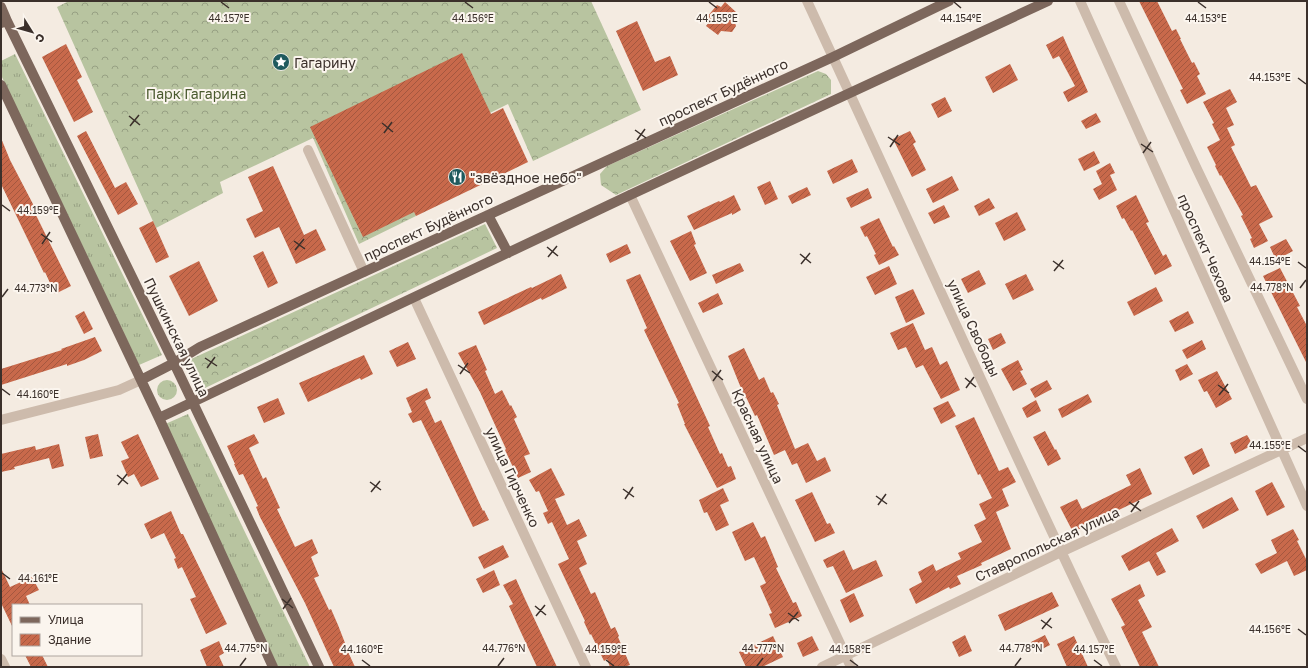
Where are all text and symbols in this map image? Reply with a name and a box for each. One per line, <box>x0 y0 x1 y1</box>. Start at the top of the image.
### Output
north arrow <box>12 12 52 52</box>
text: 44.157°E <box>208 12 250 24</box>
text: 44.156°E <box>452 12 494 24</box>
text: 44.155°E <box>696 12 738 24</box>
text: 44.154°E <box>940 12 982 24</box>
text: 44.153°E <box>1185 12 1227 24</box>
text: С <box>33 31 48 46</box>
place icon: Гагарину <box>271 52 291 72</box>
place label: Гагарину <box>294 54 356 71</box>
street label: проспект Будённого <box>655 54 791 130</box>
text: 44.153°E <box>1249 71 1291 83</box>
park label: Парк Гагарина <box>146 85 246 102</box>
restaurant icon: "звёздное небо" <box>447 167 467 187</box>
place label: "звёздное небо" <box>470 169 582 186</box>
street label: проспект Будённого <box>360 189 496 265</box>
street label: проспект Чехова <box>1174 191 1238 305</box>
text: 44.159°E <box>17 204 59 216</box>
text: 44.154°E <box>1249 255 1291 267</box>
street label: Пушкинская улица <box>141 275 213 399</box>
street label: улица Свободы <box>944 277 1004 379</box>
text: 44.778°N <box>1250 281 1294 293</box>
text: 44.773°N <box>14 282 58 294</box>
street label: Красная улица <box>729 386 787 486</box>
text: 44.160°E <box>17 388 59 400</box>
street label: улица Гирченко <box>482 424 544 530</box>
text: 44.155°E <box>1249 439 1291 451</box>
street label: Ставропольская улица <box>972 503 1122 585</box>
text: 44.161°E <box>18 572 58 584</box>
legend <box>12 604 142 656</box>
text: Улица <box>48 612 84 627</box>
text: 44.156°E <box>1249 623 1291 635</box>
text: Здание <box>48 632 91 647</box>
text: 44.775°N <box>224 642 268 654</box>
text: 44.776°N <box>482 642 526 654</box>
text: 44.777°N <box>742 642 784 654</box>
text: 44.778°N <box>999 642 1043 654</box>
text: 44.160°E <box>341 643 383 655</box>
text: 44.159°E <box>585 643 627 655</box>
text: 44.158°E <box>829 643 871 655</box>
text: 44.157°E <box>1073 643 1115 655</box>

